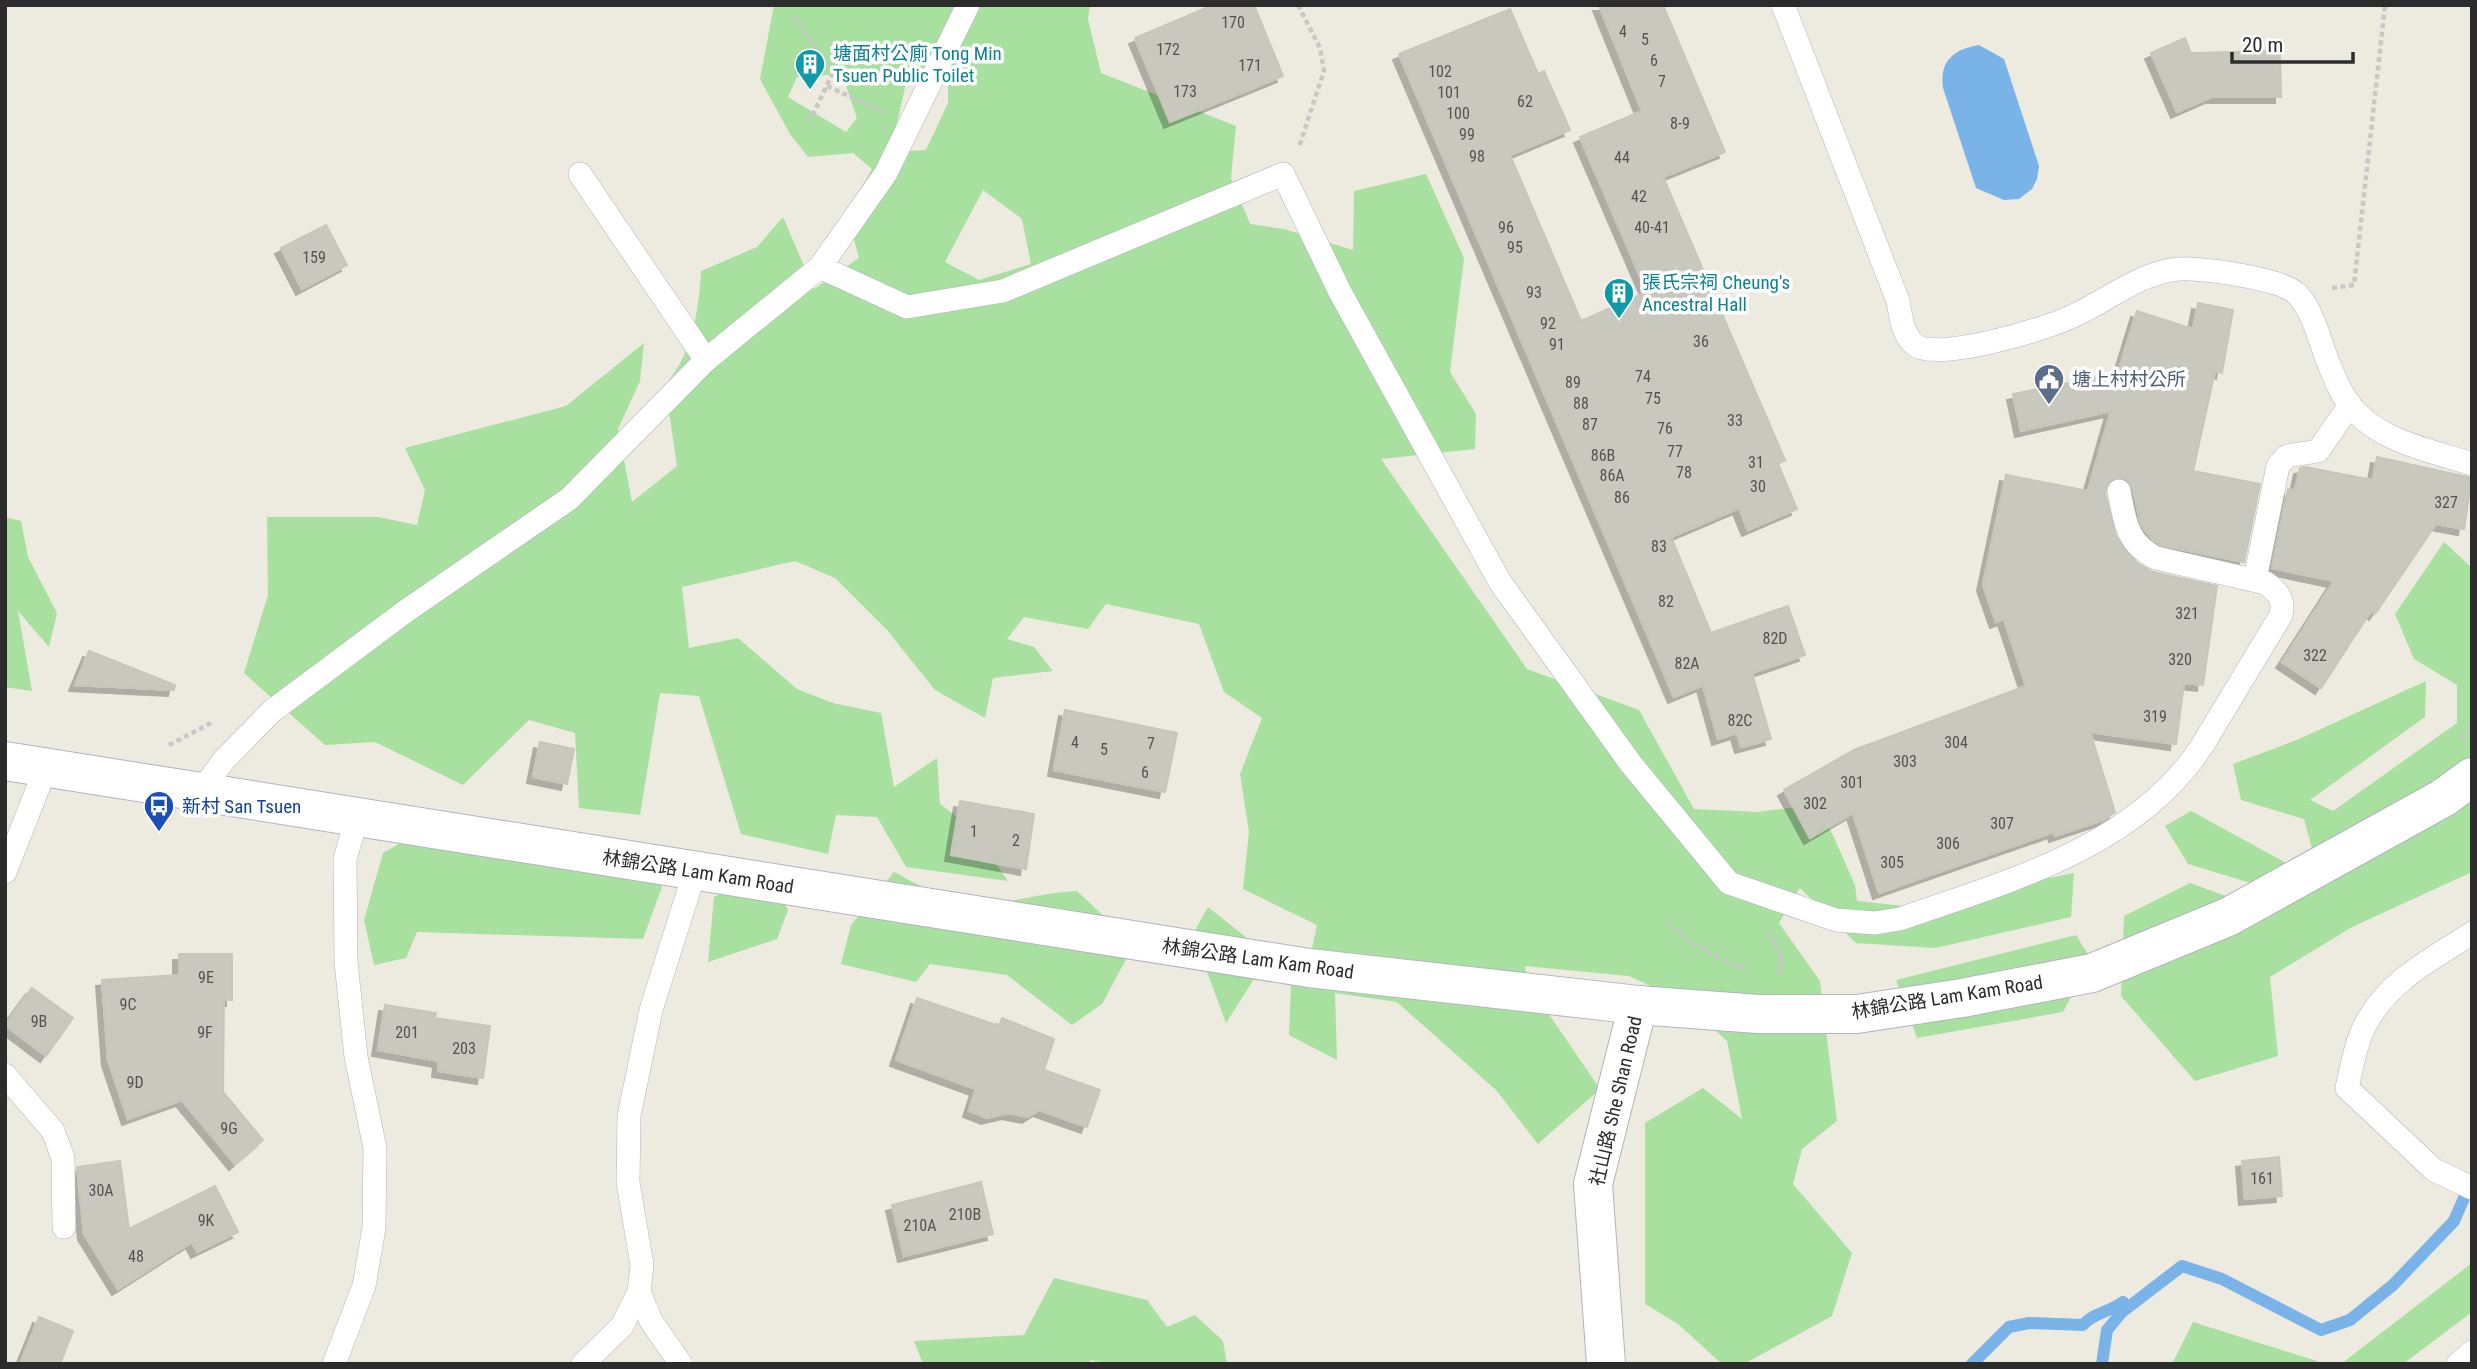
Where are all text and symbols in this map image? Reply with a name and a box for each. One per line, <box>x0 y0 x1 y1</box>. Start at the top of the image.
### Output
house number: 170 <box>1221 13 1245 32</box>
scale bar <box>2232 21 2353 65</box>
house number: 4 <box>1619 22 1627 41</box>
house number: 5 <box>1641 30 1649 49</box>
text: 20 m <box>2242 33 2283 57</box>
house number: 172 <box>1156 40 1180 59</box>
place label: 塘面村公廁 Tong Min Tsuen Public Toilet <box>833 42 1002 87</box>
building icon: 塘面村公廁 Tong Min Tsuen Public Toilet <box>793 47 827 91</box>
house number: 6 <box>1650 51 1658 70</box>
house number: 171 <box>1238 56 1262 75</box>
house number: 102 <box>1428 62 1452 81</box>
house number: 7 <box>1658 72 1666 91</box>
house number: 173 <box>1173 82 1197 101</box>
house number: 101 <box>1437 83 1461 102</box>
house number: 62 <box>1517 92 1533 111</box>
house number: 100 <box>1446 104 1470 123</box>
house number: 8-9 <box>1670 114 1690 133</box>
house number: 99 <box>1459 125 1475 144</box>
house number: 98 <box>1469 147 1485 166</box>
house number: 44 <box>1614 148 1630 167</box>
house number: 42 <box>1631 187 1647 206</box>
house number: 96 <box>1498 218 1514 237</box>
house number: 40-41 <box>1634 218 1670 237</box>
house number: 95 <box>1507 238 1523 257</box>
house number: 159 <box>302 248 326 267</box>
place label: 張氏宗祠 Cheung's Ancestral Hall <box>1642 271 1790 316</box>
building icon: 張氏宗祠 Cheung's Ancestral Hall <box>1602 276 1636 320</box>
house number: 93 <box>1526 283 1542 302</box>
house number: 92 <box>1540 314 1556 333</box>
house number: 36 <box>1693 332 1709 351</box>
house number: 91 <box>1549 335 1565 354</box>
public building icon: 塘上村村公所 <box>2032 362 2066 406</box>
house number: 74 <box>1635 367 1651 386</box>
place label: 塘上村村公所 <box>2072 368 2186 391</box>
house number: 89 <box>1565 373 1581 392</box>
house number: 75 <box>1645 389 1661 408</box>
house number: 88 <box>1573 394 1589 413</box>
house number: 33 <box>1727 411 1743 430</box>
house number: 87 <box>1582 415 1598 434</box>
house number: 76 <box>1657 419 1673 438</box>
house number: 77 <box>1667 442 1683 461</box>
house number: 86B <box>1591 446 1615 465</box>
house number: 31 <box>1748 453 1764 472</box>
house number: 78 <box>1676 463 1692 482</box>
house number: 86A <box>1599 466 1625 485</box>
house number: 30 <box>1750 477 1766 496</box>
house number: 86 <box>1614 488 1630 507</box>
house number: 327 <box>2434 493 2458 512</box>
house number: 83 <box>1651 537 1667 556</box>
house number: 82 <box>1658 592 1674 611</box>
house number: 321 <box>2175 604 2199 623</box>
house number: 82D <box>1763 629 1787 648</box>
house number: 322 <box>2303 646 2327 665</box>
house number: 320 <box>2168 650 2192 669</box>
house number: 82A <box>1674 654 1700 673</box>
house number: 319 <box>2143 707 2167 726</box>
house number: 82C <box>1728 711 1752 730</box>
house number: 4 <box>1071 733 1079 752</box>
house number: 304 <box>1944 733 1968 752</box>
house number: 7 <box>1147 734 1155 753</box>
house number: 5 <box>1100 740 1108 759</box>
house number: 303 <box>1893 752 1917 771</box>
house number: 6 <box>1141 763 1149 782</box>
house number: 301 <box>1840 773 1864 792</box>
bus stop icon: 新村 San Tsuen <box>142 789 176 833</box>
house number: 302 <box>1803 794 1827 813</box>
place label: 新村 San Tsuen <box>182 795 301 818</box>
house number: 307 <box>1990 814 2014 833</box>
house number: 1 <box>970 822 978 841</box>
house number: 2 <box>1012 831 1020 850</box>
house number: 306 <box>1936 834 1960 853</box>
street label: 林錦公路 Lam Kam Road <box>601 846 795 898</box>
house number: 305 <box>1880 853 1904 872</box>
street label: 林錦公路 Lam Kam Road <box>1161 934 1355 984</box>
house number: 9E <box>198 968 214 987</box>
street label: 林錦公路 Lam Kam Road <box>1850 971 2044 1023</box>
house number: 9C <box>120 995 136 1014</box>
house number: 9B <box>31 1012 47 1031</box>
street label: 社山路 She Shan Road <box>1585 1014 1647 1188</box>
house number: 9F <box>197 1023 213 1042</box>
house number: 201 <box>395 1023 419 1042</box>
house number: 203 <box>452 1039 476 1058</box>
house number: 9D <box>126 1073 144 1092</box>
house number: 9G <box>220 1119 238 1138</box>
house number: 161 <box>2250 1169 2274 1188</box>
house number: 30A <box>88 1181 114 1200</box>
house number: 210B <box>949 1205 981 1224</box>
house number: 9K <box>198 1211 215 1230</box>
house number: 210A <box>904 1216 936 1235</box>
house number: 48 <box>128 1247 144 1266</box>

